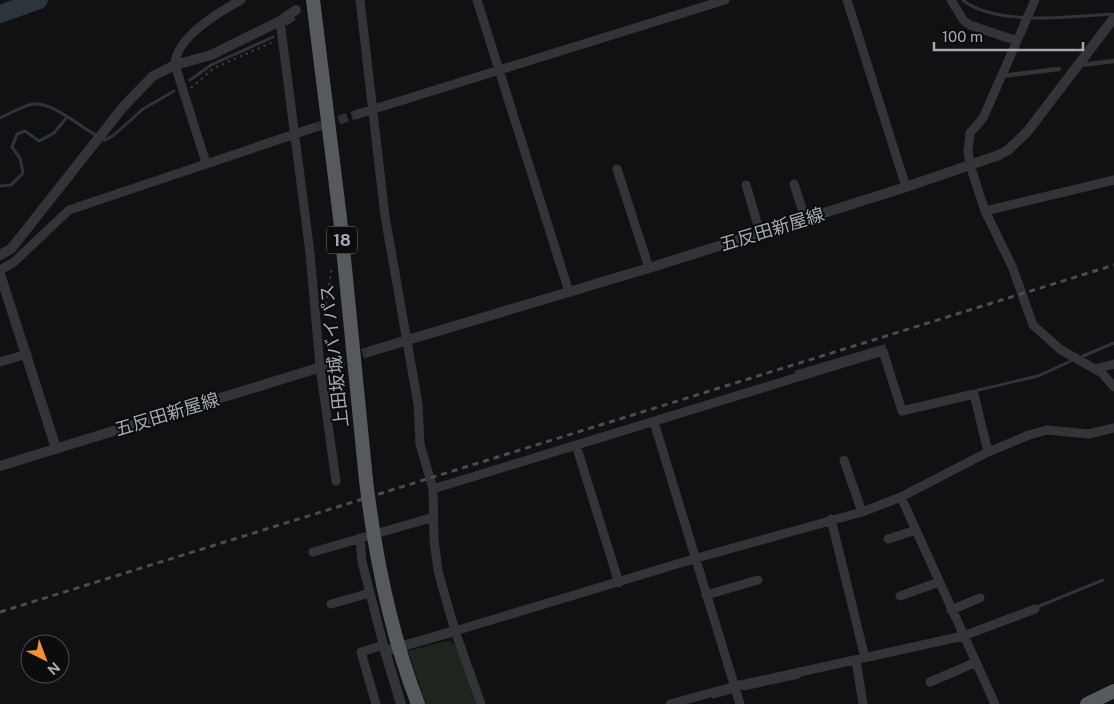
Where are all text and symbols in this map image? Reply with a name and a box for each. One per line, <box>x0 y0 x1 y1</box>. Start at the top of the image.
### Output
scale bar <box>934 20 1083 52</box>
text: 100 m <box>942 28 983 45</box>
street label: 五反田新屋線 <box>717 203 827 255</box>
road number: 18 <box>327 226 357 254</box>
street label: 上田坂城バイパス <box>316 283 352 429</box>
street label: 五反田新屋線 <box>112 388 222 440</box>
north arrow <box>20 634 70 684</box>
text: N <box>44 659 63 678</box>

